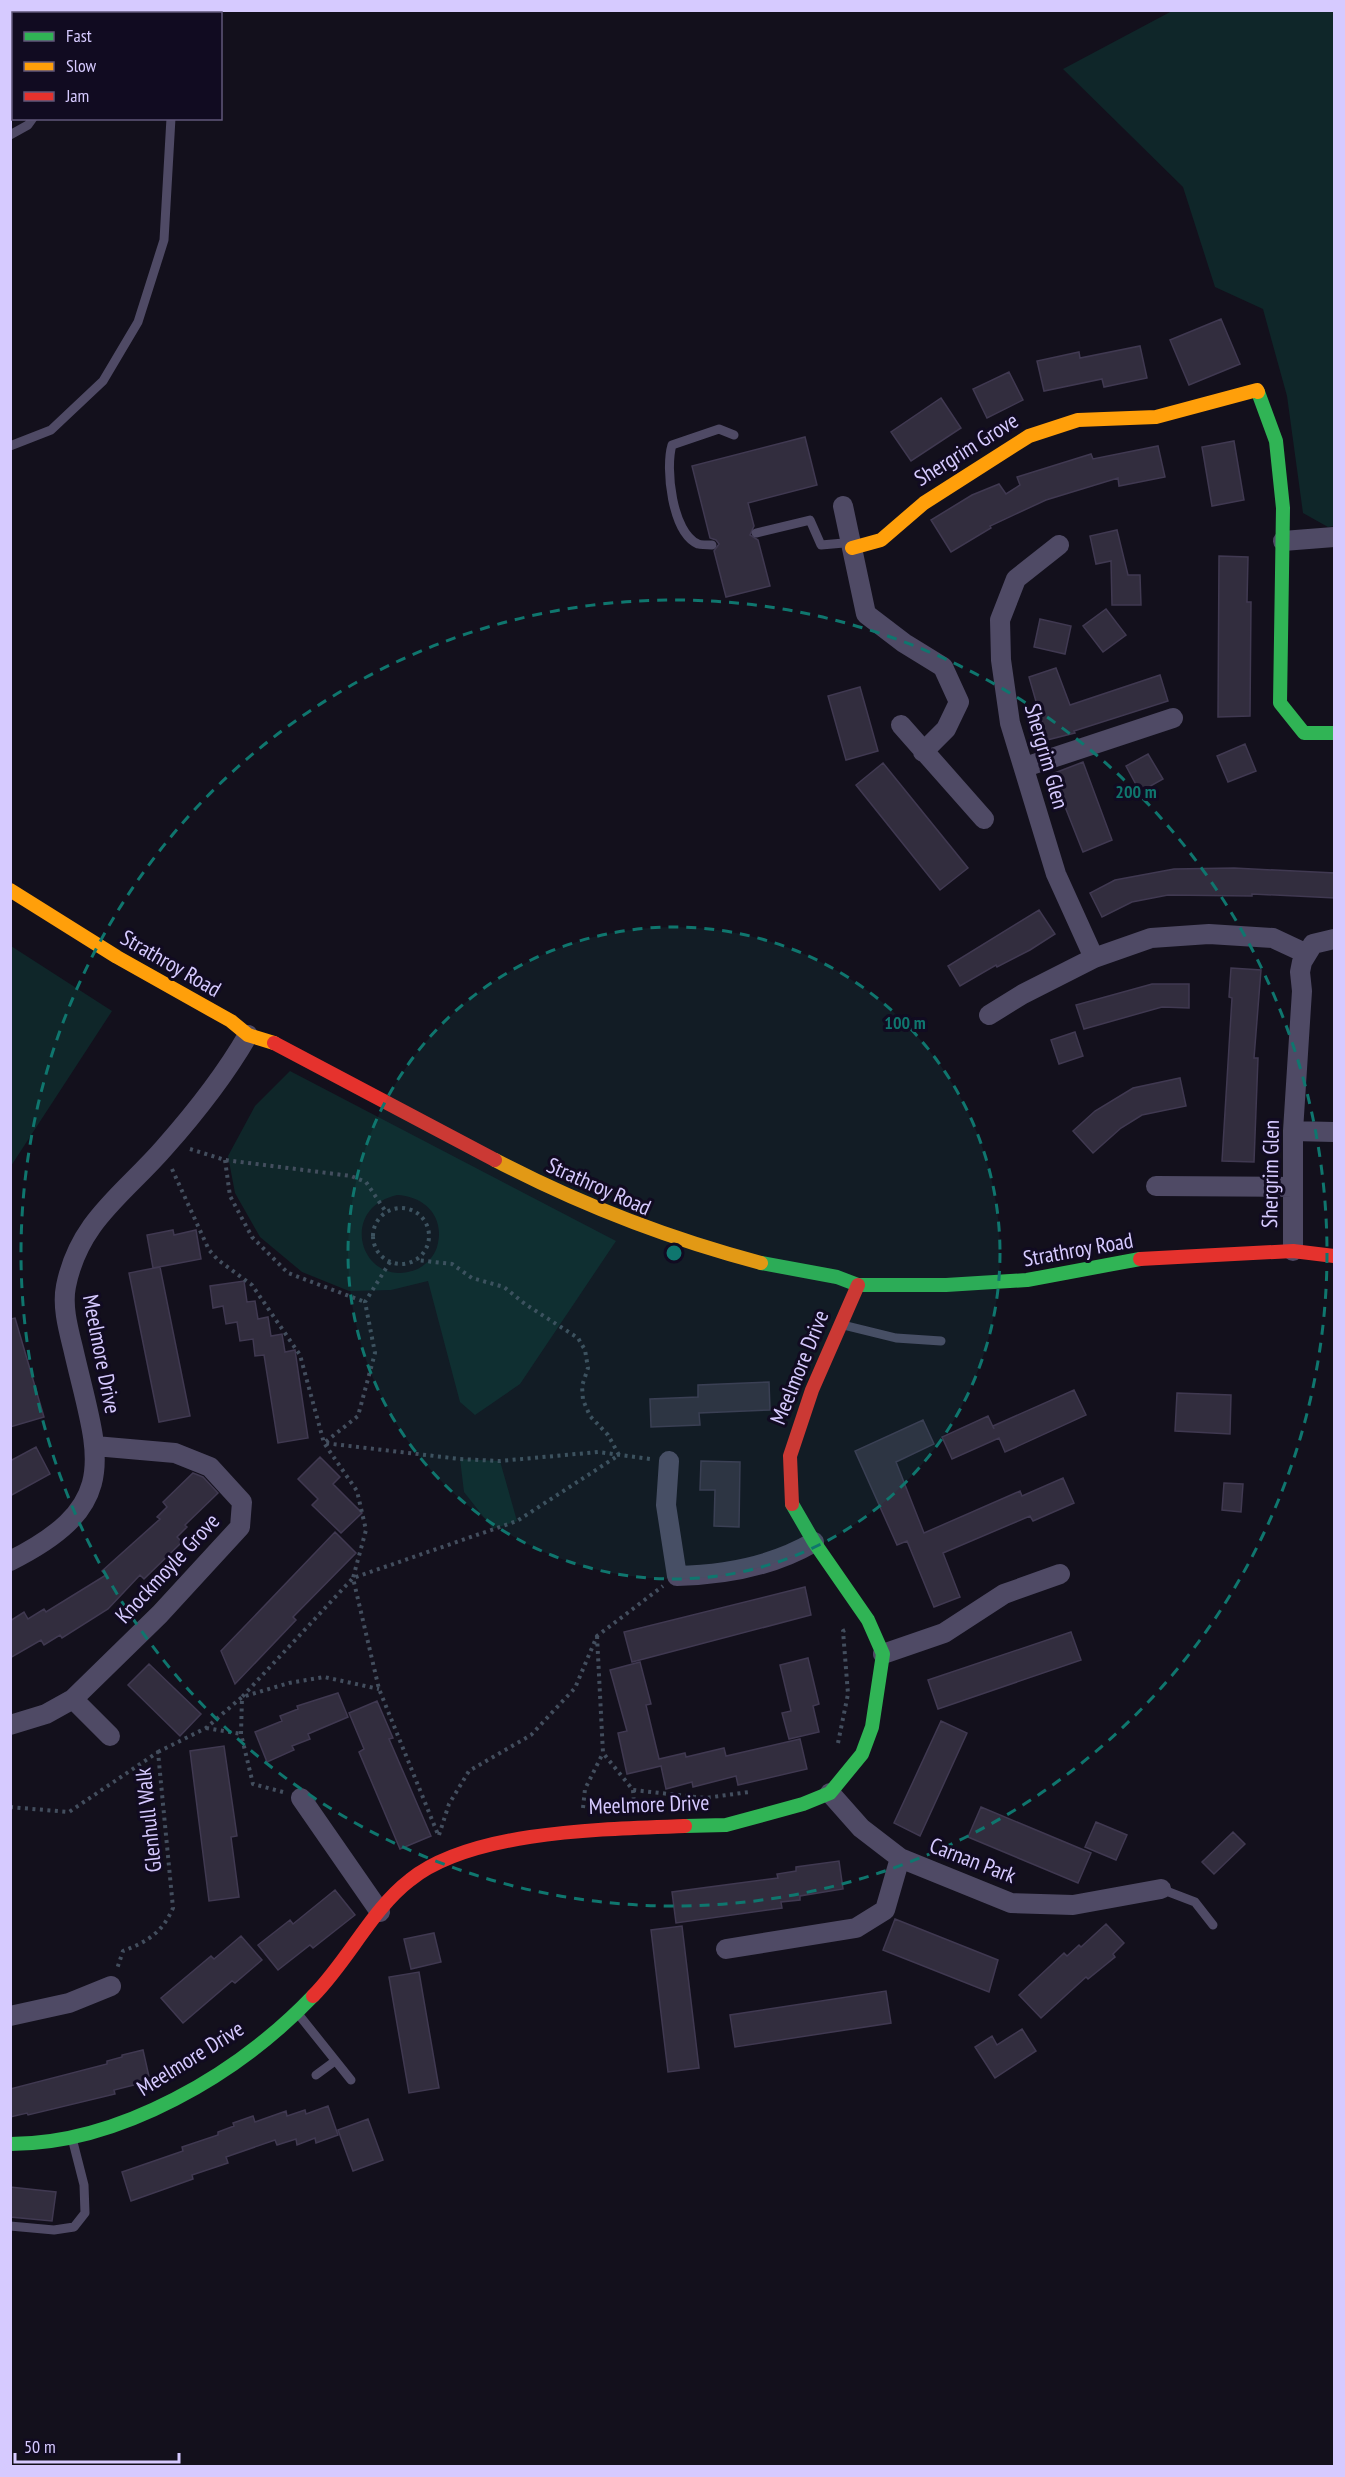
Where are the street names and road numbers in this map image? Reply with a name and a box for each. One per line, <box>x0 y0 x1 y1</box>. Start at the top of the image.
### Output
street label: Shergrim Grove <box>909 406 1023 492</box>
street label: Shergrim Glen <box>1019 700 1075 812</box>
street label: Strathroy Road <box>116 923 226 1003</box>
street label: Shergrim Glen <box>1255 1120 1285 1228</box>
street label: Strathroy Road <box>543 1151 655 1221</box>
street label: Strathroy Road <box>1021 1226 1135 1272</box>
street label: Meelmore Drive <box>77 1292 127 1416</box>
street label: Meelmore Drive <box>763 1306 835 1428</box>
street label: Knockmoyle Grove <box>109 1507 225 1629</box>
street label: Glenhull Walk <box>129 1766 167 1874</box>
street label: Meelmore Drive <box>588 1788 710 1820</box>
street label: Carnan Park <box>926 1831 1021 1889</box>
street label: Meelmore Drive <box>131 2014 249 2102</box>

